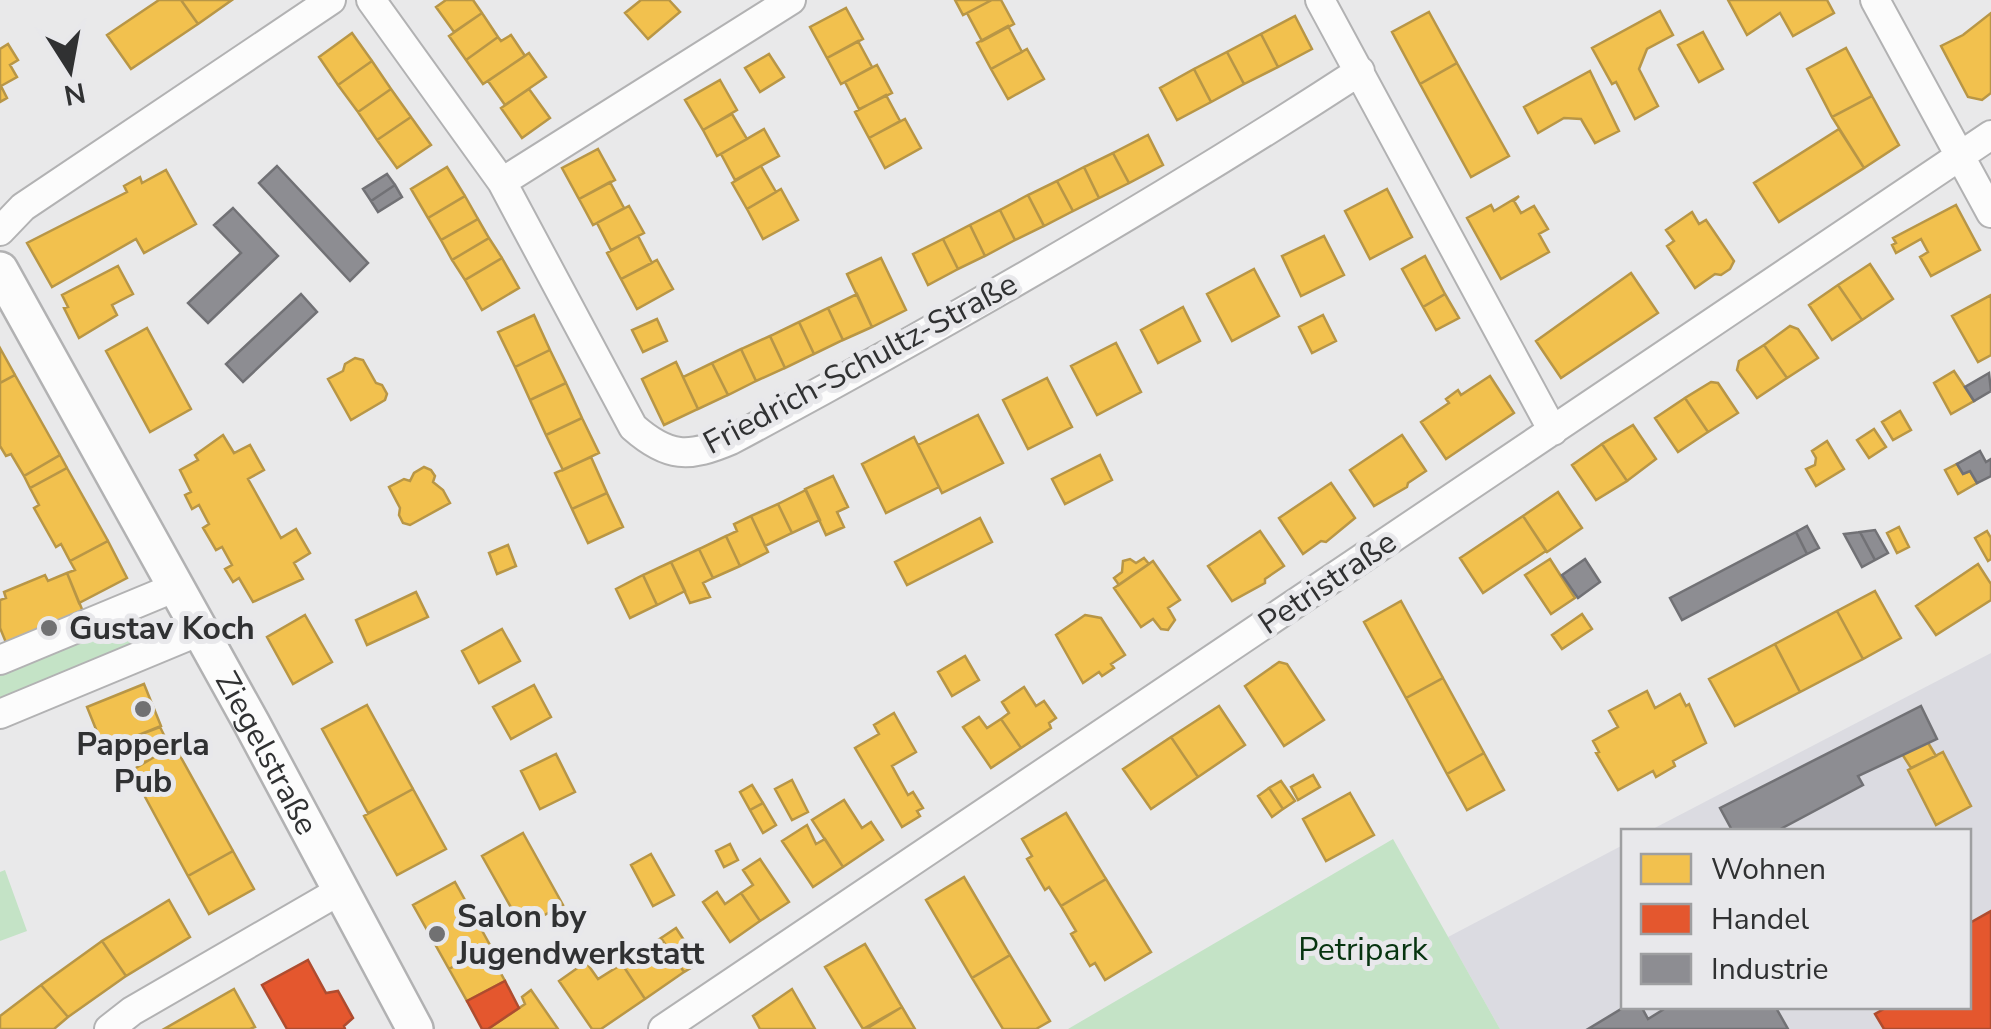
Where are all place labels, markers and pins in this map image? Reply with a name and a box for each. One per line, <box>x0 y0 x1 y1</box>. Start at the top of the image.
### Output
place label: Gustav Koch <box>69 607 255 650</box>
marker: Gustav Koch <box>38 617 60 639</box>
marker: Papperla Pub <box>132 698 154 720</box>
place label: Papperla Pub <box>76 723 210 803</box>
place label: Salon by Jugendwerkstatt <box>456 895 705 975</box>
marker: Salon by Jugendwerkstatt <box>426 923 448 945</box>

